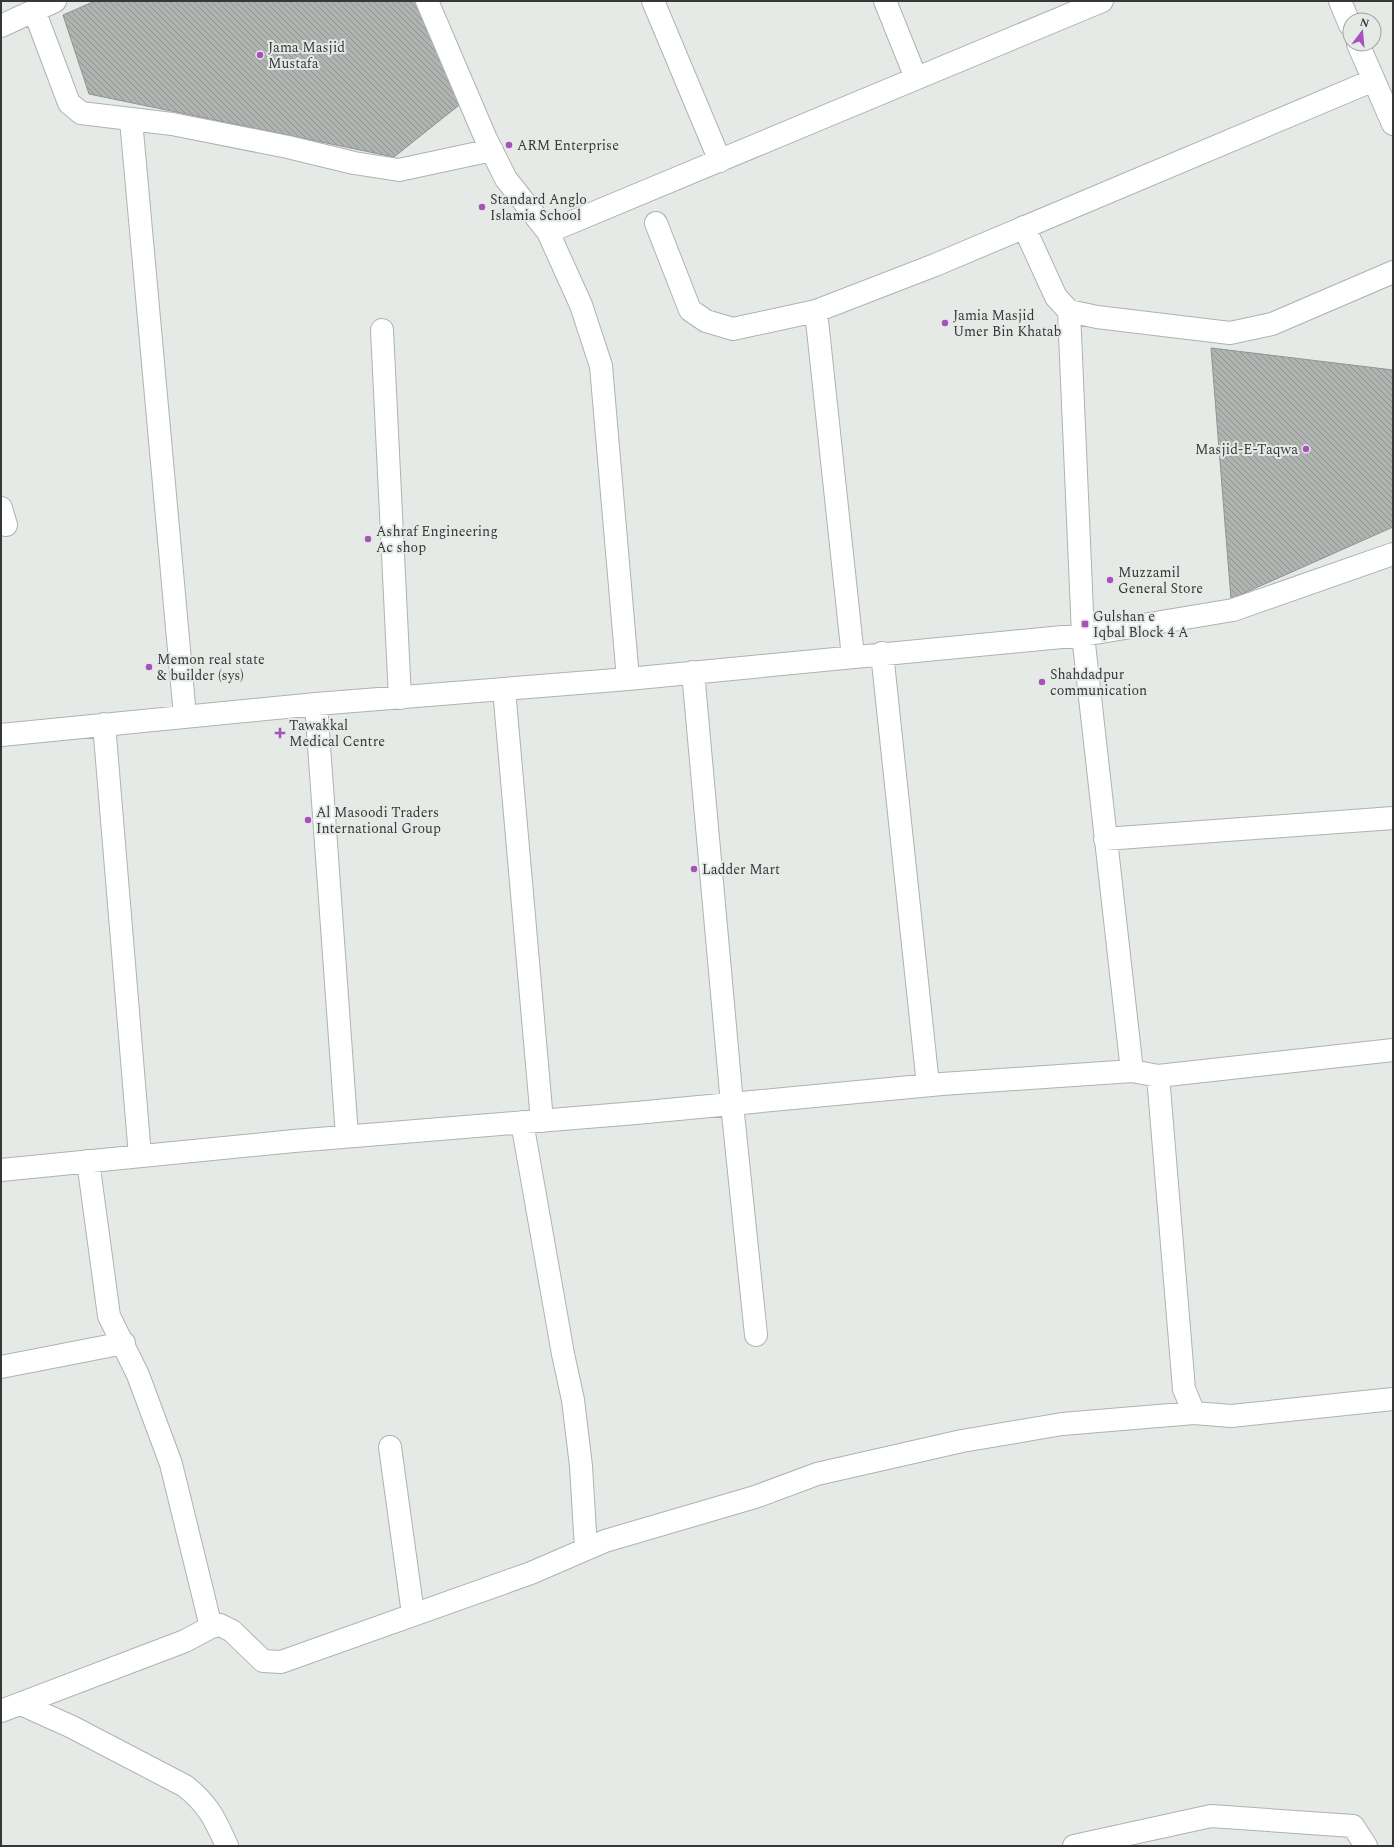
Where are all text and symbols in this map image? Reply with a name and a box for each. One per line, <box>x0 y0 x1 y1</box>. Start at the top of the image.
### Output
north arrow <box>1342 12 1382 52</box>
text: N <box>1358 13 1371 32</box>
place label: Jama Masjid Mustafa <box>268 37 345 74</box>
marker: Jama Masjid Mustafa <box>255 50 265 60</box>
place label: ARM Enterprise <box>517 135 619 156</box>
marker: ARM Enterprise <box>504 140 514 150</box>
place label: Standard Anglo Islamia School <box>490 189 587 226</box>
marker: Standard Anglo Islamia School <box>477 202 487 212</box>
place label: Jamia Masjid Umer Bin Khatab <box>953 305 1062 342</box>
marker: Jamia Masjid Umer Bin Khatab <box>940 318 950 328</box>
place label: Masjid-E-Taqwa <box>1195 439 1298 460</box>
marker: Masjid-E-Taqwa <box>1301 444 1311 454</box>
place label: Ashraf Engineering Ac shop <box>376 521 498 558</box>
marker: Ashraf Engineering Ac shop <box>363 534 373 544</box>
place label: Muzzamil General Store <box>1118 562 1203 599</box>
marker: Muzzamil General Store <box>1105 575 1115 585</box>
place label: Gulshan e Iqbal Block 4 A <box>1093 606 1189 643</box>
marker: Gulshan e Iqbal Block 4 A <box>1080 619 1090 629</box>
place label: Memon real state & builder (sys) <box>157 649 265 686</box>
marker: Memon real state & builder (sys) <box>144 662 154 672</box>
place label: Shahdadpur communication <box>1050 664 1147 701</box>
marker: Shahdadpur communication <box>1037 677 1047 687</box>
place label: Tawakkal Medical Centre <box>289 715 385 752</box>
marker: Tawakkal Medical Centre <box>274 727 286 739</box>
place label: Al Masoodi Traders International Group <box>316 802 441 839</box>
marker: Al Masoodi Traders International Group <box>303 815 313 825</box>
place label: Ladder Mart <box>702 859 780 880</box>
marker: Ladder Mart <box>689 864 699 874</box>

